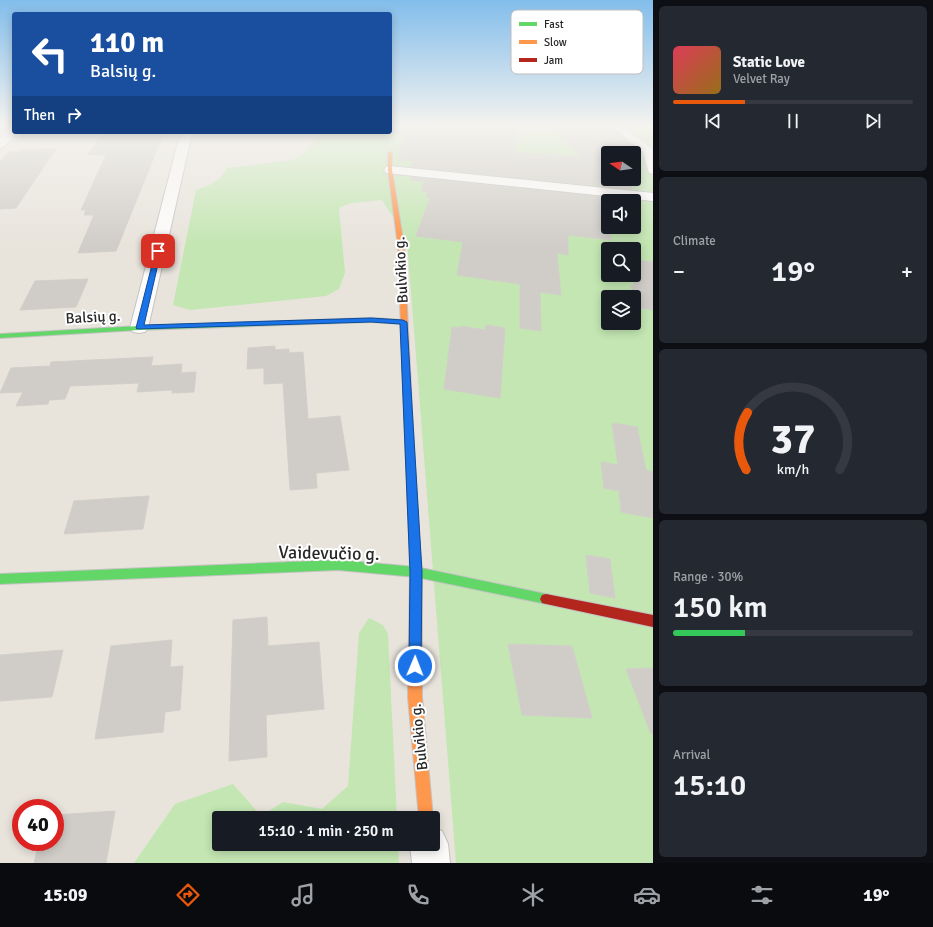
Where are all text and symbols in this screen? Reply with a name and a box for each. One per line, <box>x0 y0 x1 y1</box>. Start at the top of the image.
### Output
legend <box>511 10 643 74</box>
text: Fast <box>544 18 564 31</box>
text: 110 m <box>90 26 164 60</box>
icon: left <box>24 28 76 80</box>
text: Slow <box>544 36 567 49</box>
text: Static Love <box>733 53 805 71</box>
text: Jam <box>544 54 563 67</box>
text: Balsių g. <box>90 60 156 82</box>
text: Velvet Ray <box>733 71 790 87</box>
icon: right <box>63 104 85 126</box>
text: Then <box>24 106 55 124</box>
icon: previous <box>702 110 724 132</box>
icon: pause <box>782 110 804 132</box>
icon: next <box>862 110 884 132</box>
north arrow <box>601 146 641 186</box>
map controls <box>601 146 641 330</box>
button: sound <box>601 194 641 234</box>
text: Climate <box>673 233 716 249</box>
pin <box>141 234 175 268</box>
street label: Bulvikio g. <box>390 236 412 304</box>
icon: arrive <box>147 240 169 262</box>
button: search <box>601 242 641 282</box>
text: 19° <box>771 253 815 290</box>
text: − <box>673 258 685 285</box>
text: + <box>901 258 913 285</box>
button: layers <box>601 290 641 330</box>
street label: Balsių g. <box>65 307 121 327</box>
text: 37 <box>771 413 815 464</box>
text: km/h <box>777 460 809 477</box>
street label: Vaidevučio g. <box>278 541 380 565</box>
text: Range · 30% <box>673 569 743 585</box>
text: 150 km <box>673 589 768 626</box>
position arrow <box>394 645 436 687</box>
street label: Bulvikio g. <box>407 703 431 771</box>
text: Arrival <box>673 747 710 763</box>
text: 15:10 <box>673 767 746 804</box>
speed limit sign: 40 <box>12 799 64 851</box>
text: 15:10 · 1 min · 250 m <box>259 822 393 840</box>
icon: directions <box>174 881 202 909</box>
icon: music <box>289 881 317 909</box>
icon: phone <box>404 881 432 909</box>
icon: climate <box>519 881 547 909</box>
icon: car <box>633 881 661 909</box>
icon: filters <box>748 881 776 909</box>
text: 15:09 <box>43 884 88 906</box>
text: 19° <box>863 884 890 906</box>

